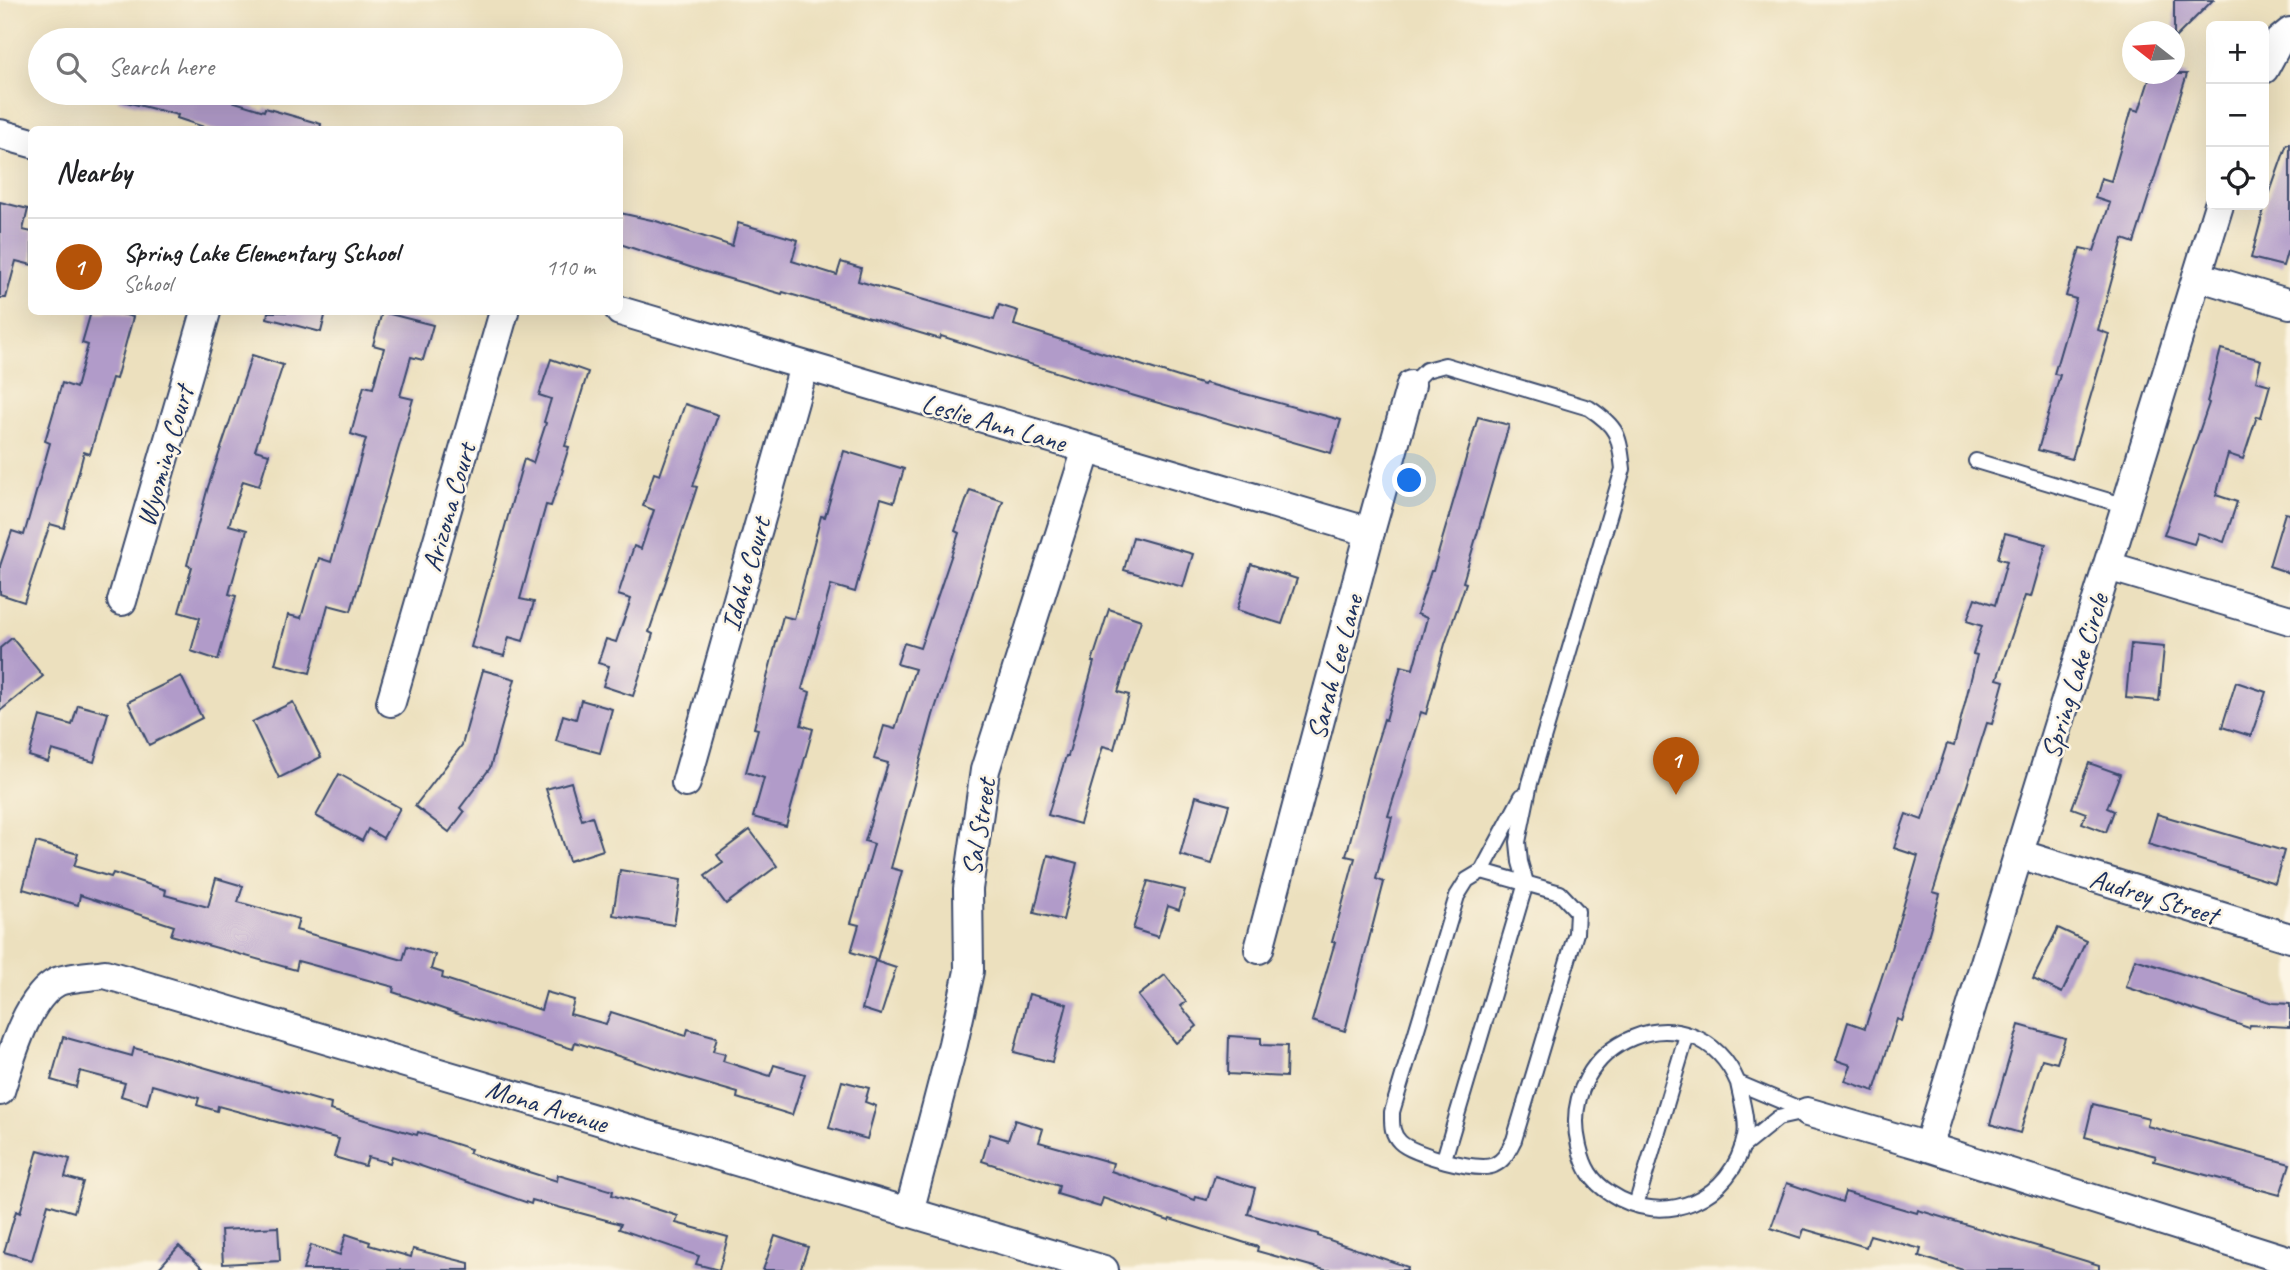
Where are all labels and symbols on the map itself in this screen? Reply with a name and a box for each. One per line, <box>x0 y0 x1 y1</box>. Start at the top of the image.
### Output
north arrow <box>2122 21 2185 84</box>
street label: Wyoming Court <box>128 378 202 530</box>
street label: Leslie Ann Lane <box>918 385 1072 460</box>
street label: Arizona Court <box>414 436 484 575</box>
your location <box>1392 463 1426 497</box>
street label: Idaho Court <box>713 511 779 635</box>
street label: Spring Lake Circle <box>2033 588 2117 763</box>
street label: Sarah Lee Lane <box>1298 589 1371 743</box>
pin: 1 <box>1653 737 1699 795</box>
street label: Sal Street <box>954 773 1004 878</box>
street label: Audrey Street <box>2086 860 2225 934</box>
street label: Mona Avenue <box>482 1070 614 1141</box>

